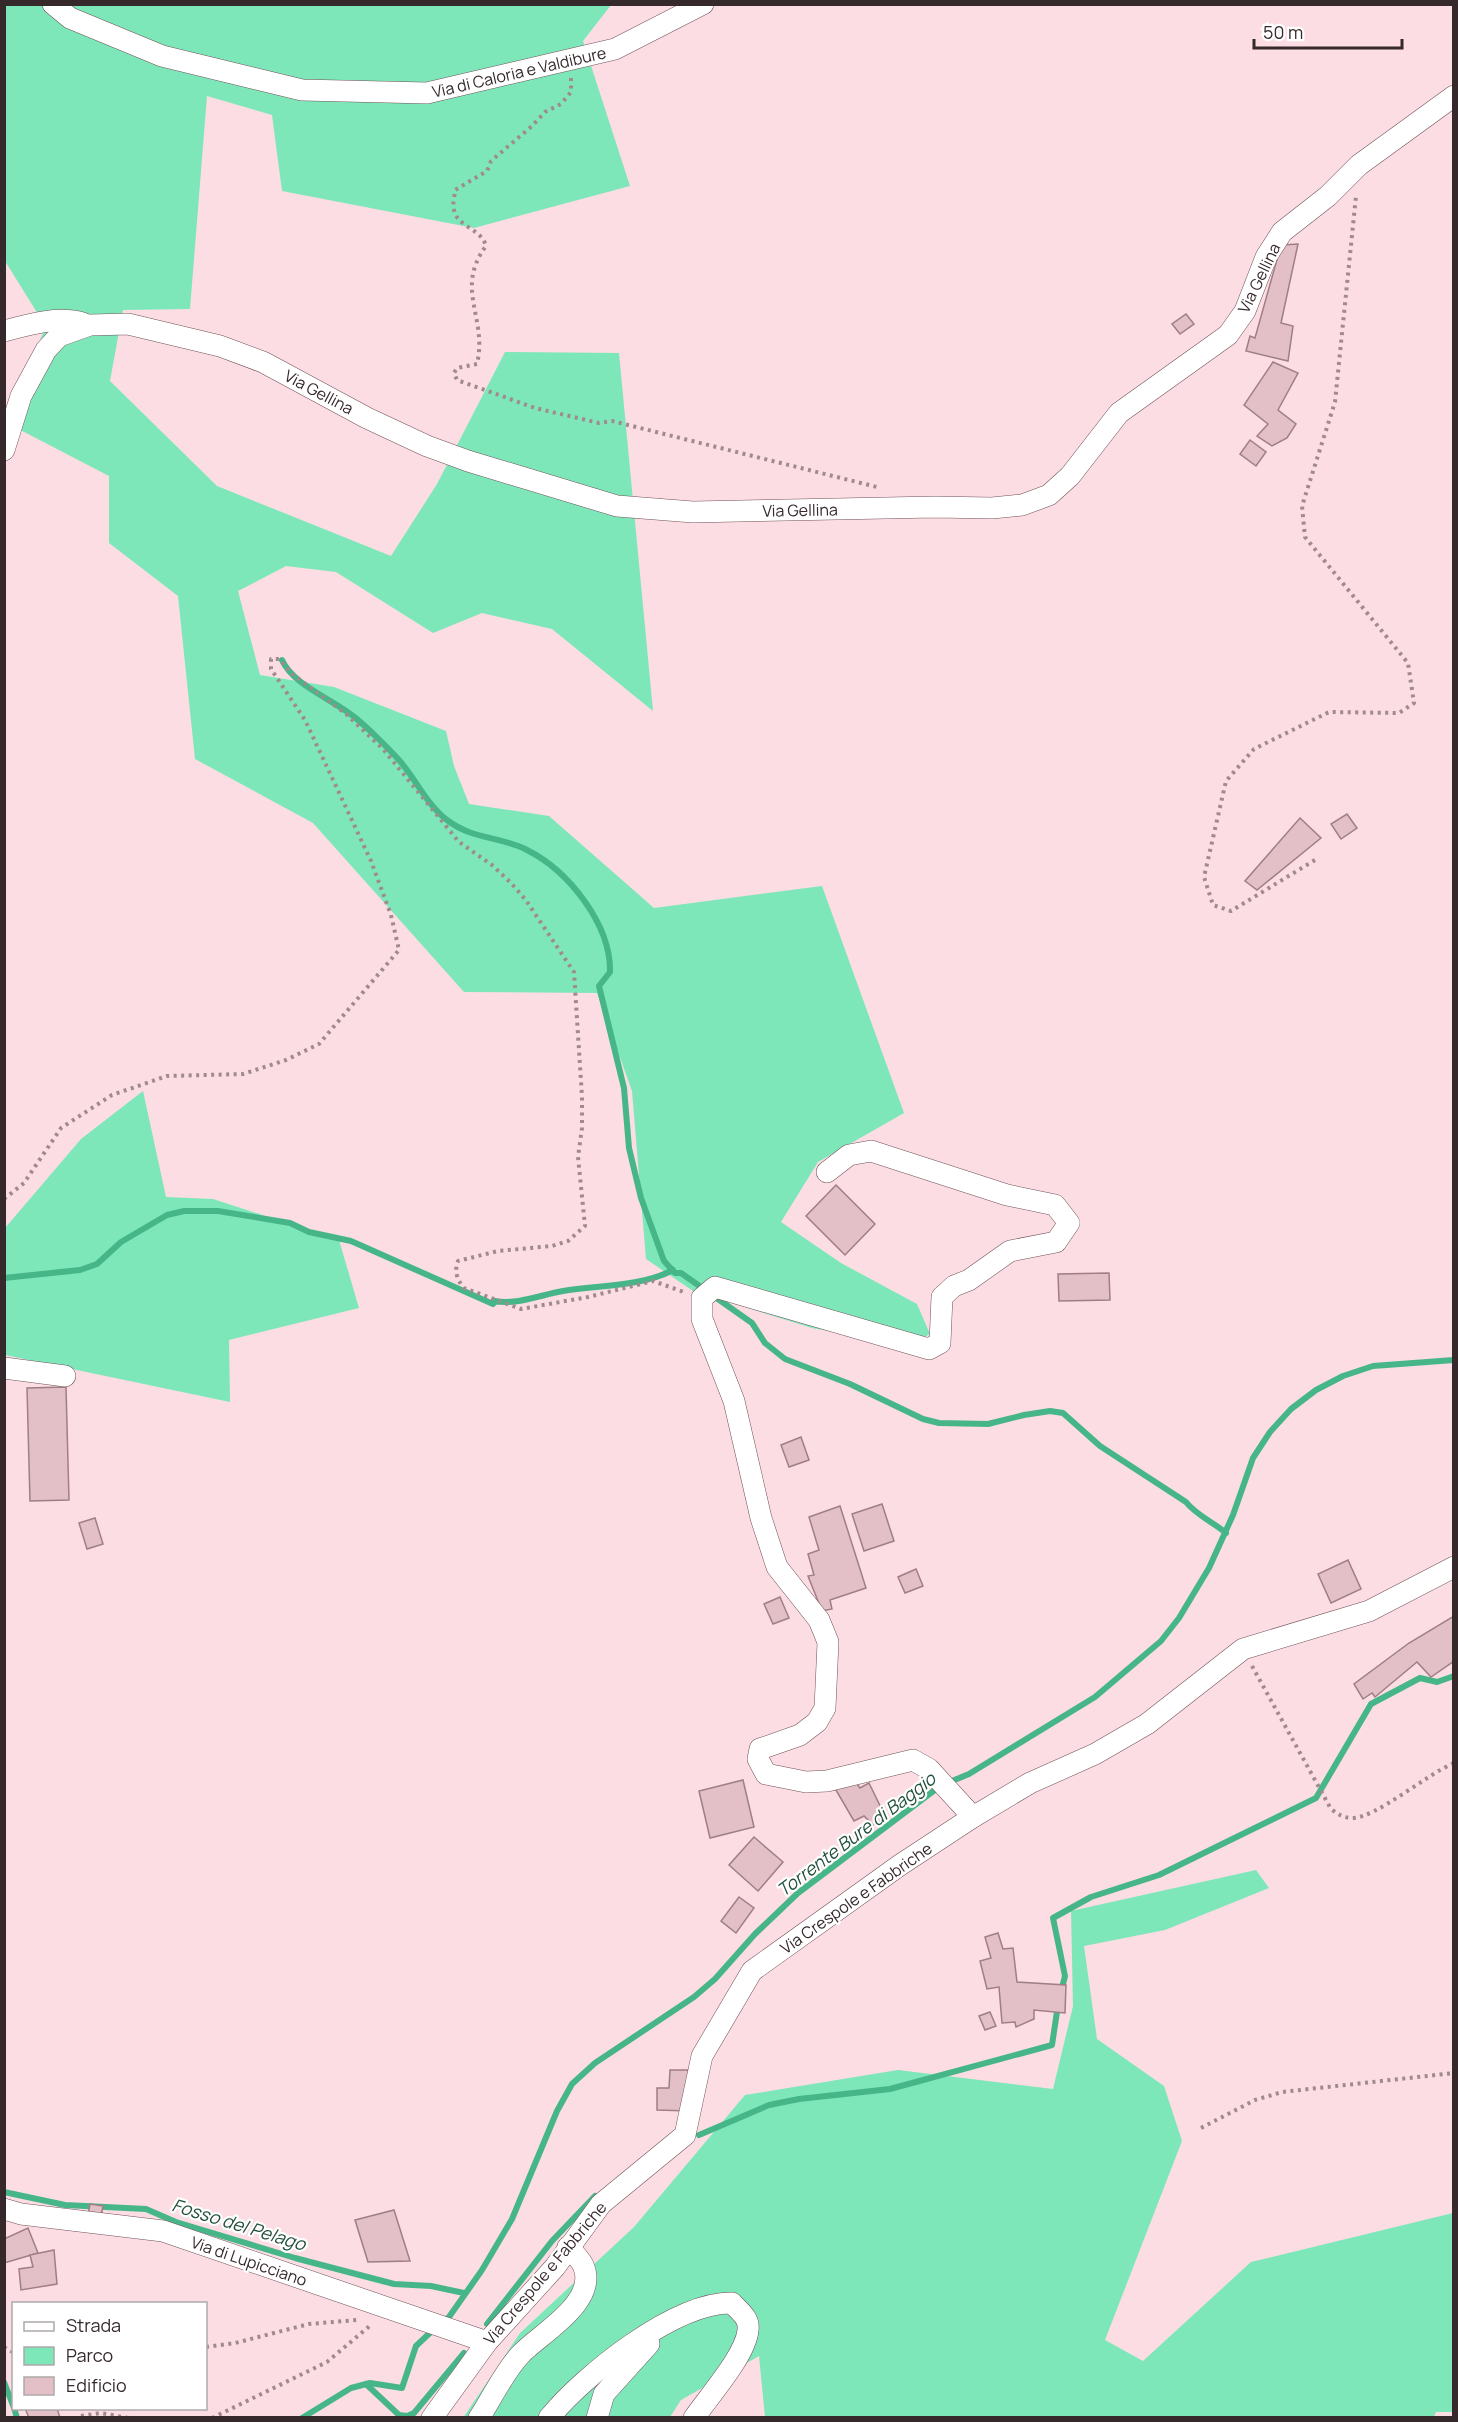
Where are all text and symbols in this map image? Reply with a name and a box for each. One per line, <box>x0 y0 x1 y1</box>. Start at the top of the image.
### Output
scale bar <box>1254 12 1402 50</box>
text: 50 m <box>1263 20 1303 44</box>
street label: Via di Caloria e Valdibure <box>430 41 608 103</box>
street label: Via Gellina <box>1233 239 1285 317</box>
street label: Via Gellina <box>281 365 357 419</box>
street label: Via Gellina <box>762 498 838 522</box>
water label: Torrente Bure di Baggio <box>772 1766 941 1902</box>
street label: Via Crespole e Fabbriche <box>776 1837 936 1959</box>
water label: Fosso del Pelago <box>169 2192 310 2256</box>
street label: Via Crespole e Fabbriche <box>479 2197 611 2349</box>
street label: Via di Lupicciano <box>188 2231 310 2291</box>
legend <box>12 2302 207 2410</box>
text: Strada <box>66 2313 121 2337</box>
text: Parco <box>66 2343 113 2367</box>
text: Edificio <box>66 2373 127 2397</box>

